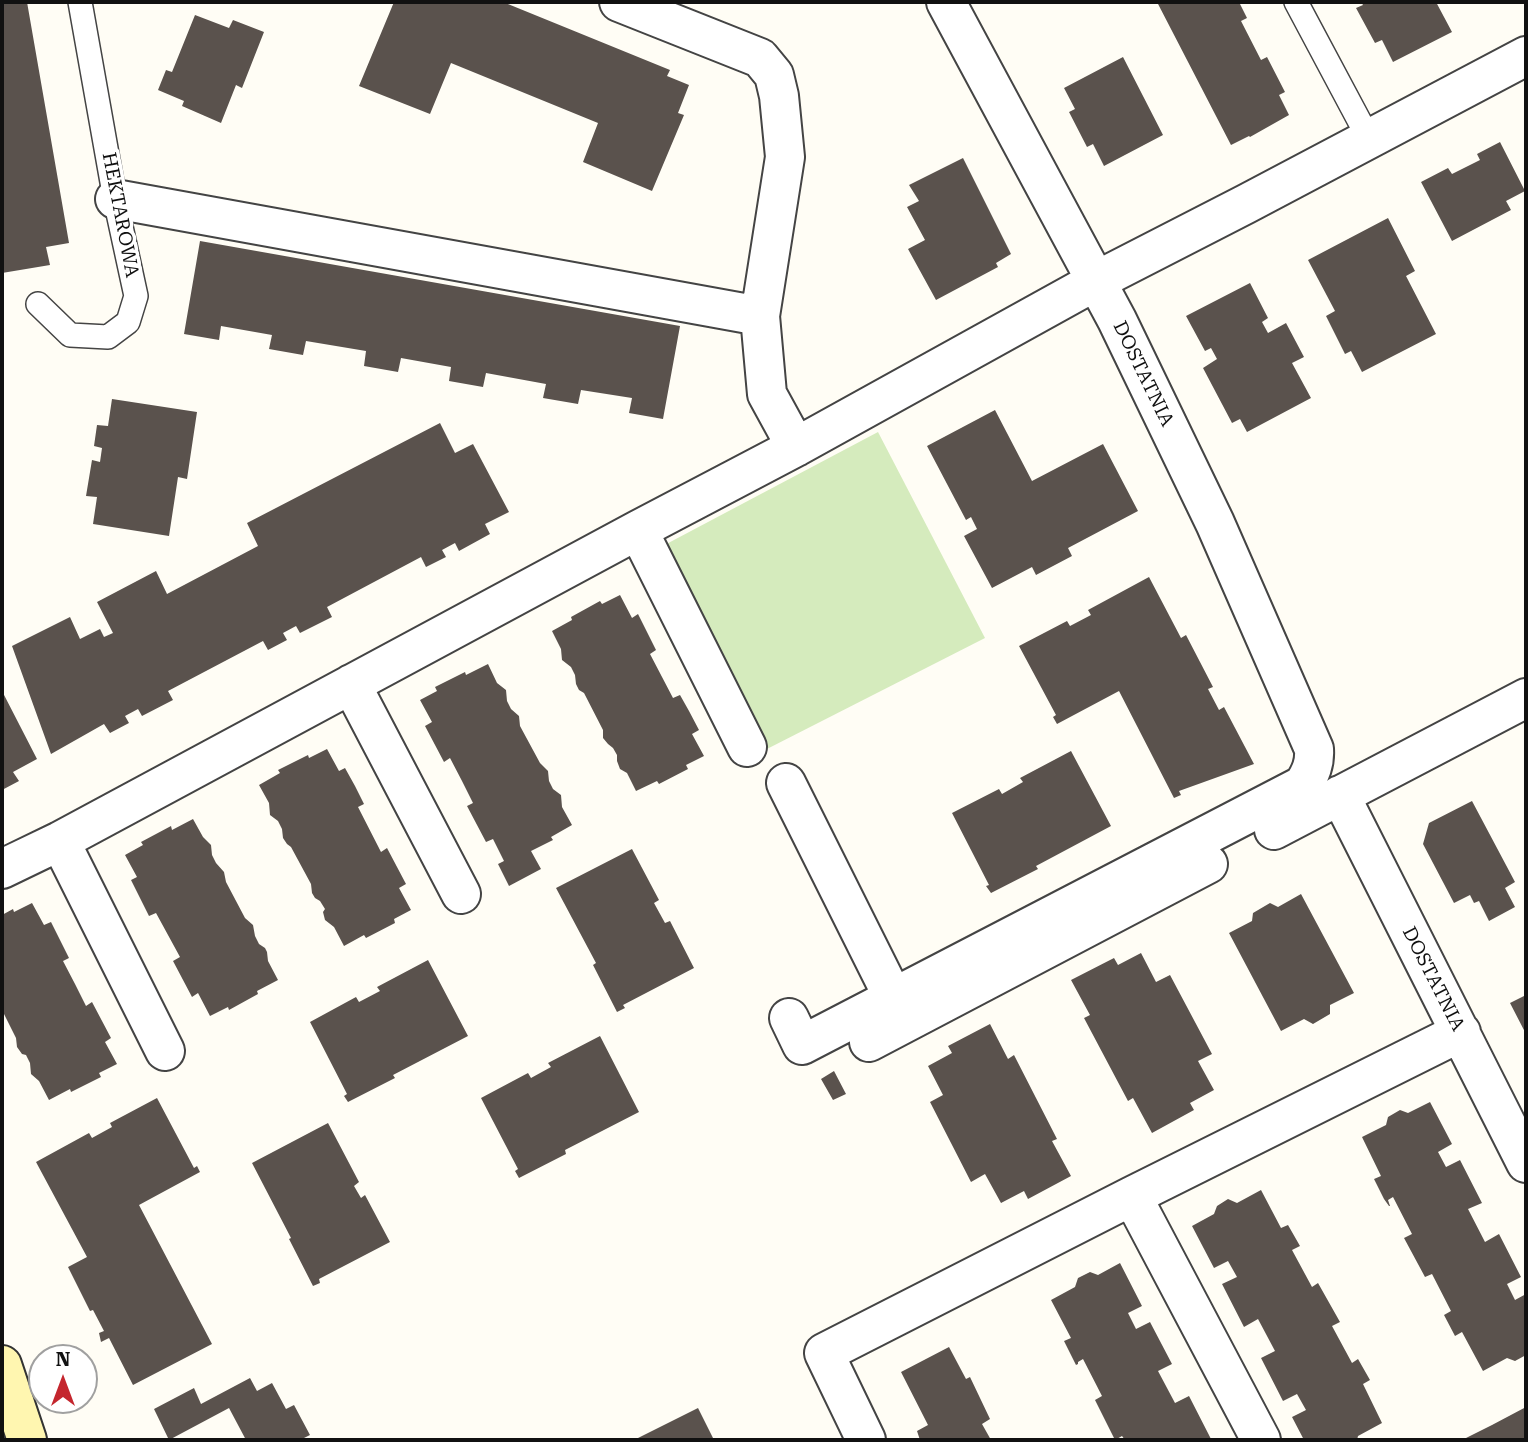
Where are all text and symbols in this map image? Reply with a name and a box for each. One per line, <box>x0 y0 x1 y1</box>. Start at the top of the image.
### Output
street label: HEKTAROWA <box>97 151 143 279</box>
street label: DOSTATNIA <box>1108 318 1178 430</box>
street label: DOSTATNIA <box>1397 923 1469 1035</box>
north arrow <box>28 1344 98 1414</box>
text: N <box>56 1348 70 1371</box>

